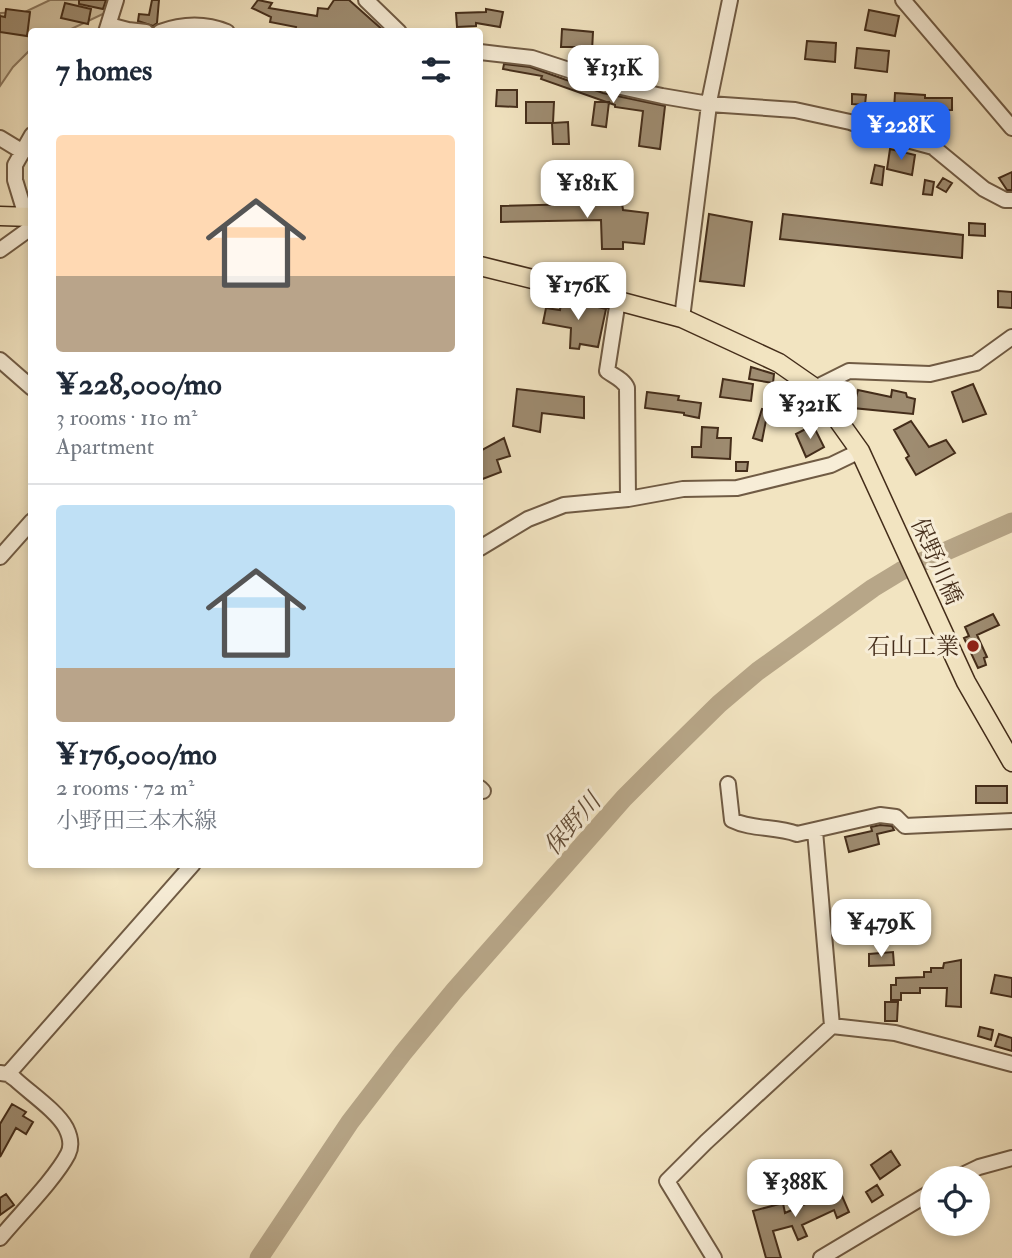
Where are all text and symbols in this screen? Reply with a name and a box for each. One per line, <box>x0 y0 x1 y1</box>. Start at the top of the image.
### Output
pin: ¥131K <box>564 46 662 105</box>
icon: filters <box>417 51 455 89</box>
text: 7 homes <box>56 52 152 89</box>
text: ¥131K <box>584 53 642 82</box>
pin: ¥228K <box>852 102 950 162</box>
text: ¥228K <box>867 110 935 139</box>
pin: ¥181K <box>538 160 636 220</box>
text: ¥181K <box>557 168 617 197</box>
icon: home <box>193 180 319 306</box>
pin: ¥176K <box>529 262 627 322</box>
text: ¥176K <box>546 270 610 299</box>
text: ¥228,000/mo <box>56 366 222 403</box>
pin: ¥321K <box>761 382 859 441</box>
text: ¥321K <box>779 389 841 418</box>
text: 3 rooms · 110 m² <box>56 403 197 432</box>
text: Apartment <box>56 432 154 461</box>
street label: 保野川橋 <box>905 513 968 609</box>
icon: home <box>193 550 319 676</box>
place label: 石山工業 <box>867 632 959 661</box>
marker: 石山工業 <box>965 638 981 654</box>
text: ¥176,000/mo <box>56 736 217 773</box>
text: 2 rooms · 72 m² <box>56 773 194 802</box>
water label: 保野川 <box>537 785 610 862</box>
text: 小野田三本木線 <box>56 806 217 835</box>
pin: ¥479K <box>832 900 930 959</box>
text: ¥479K <box>847 907 915 936</box>
pin: ¥388K <box>746 1160 844 1219</box>
map controls <box>920 1166 990 1236</box>
button: locate <box>920 1166 990 1236</box>
text: ¥388K <box>763 1167 827 1196</box>

